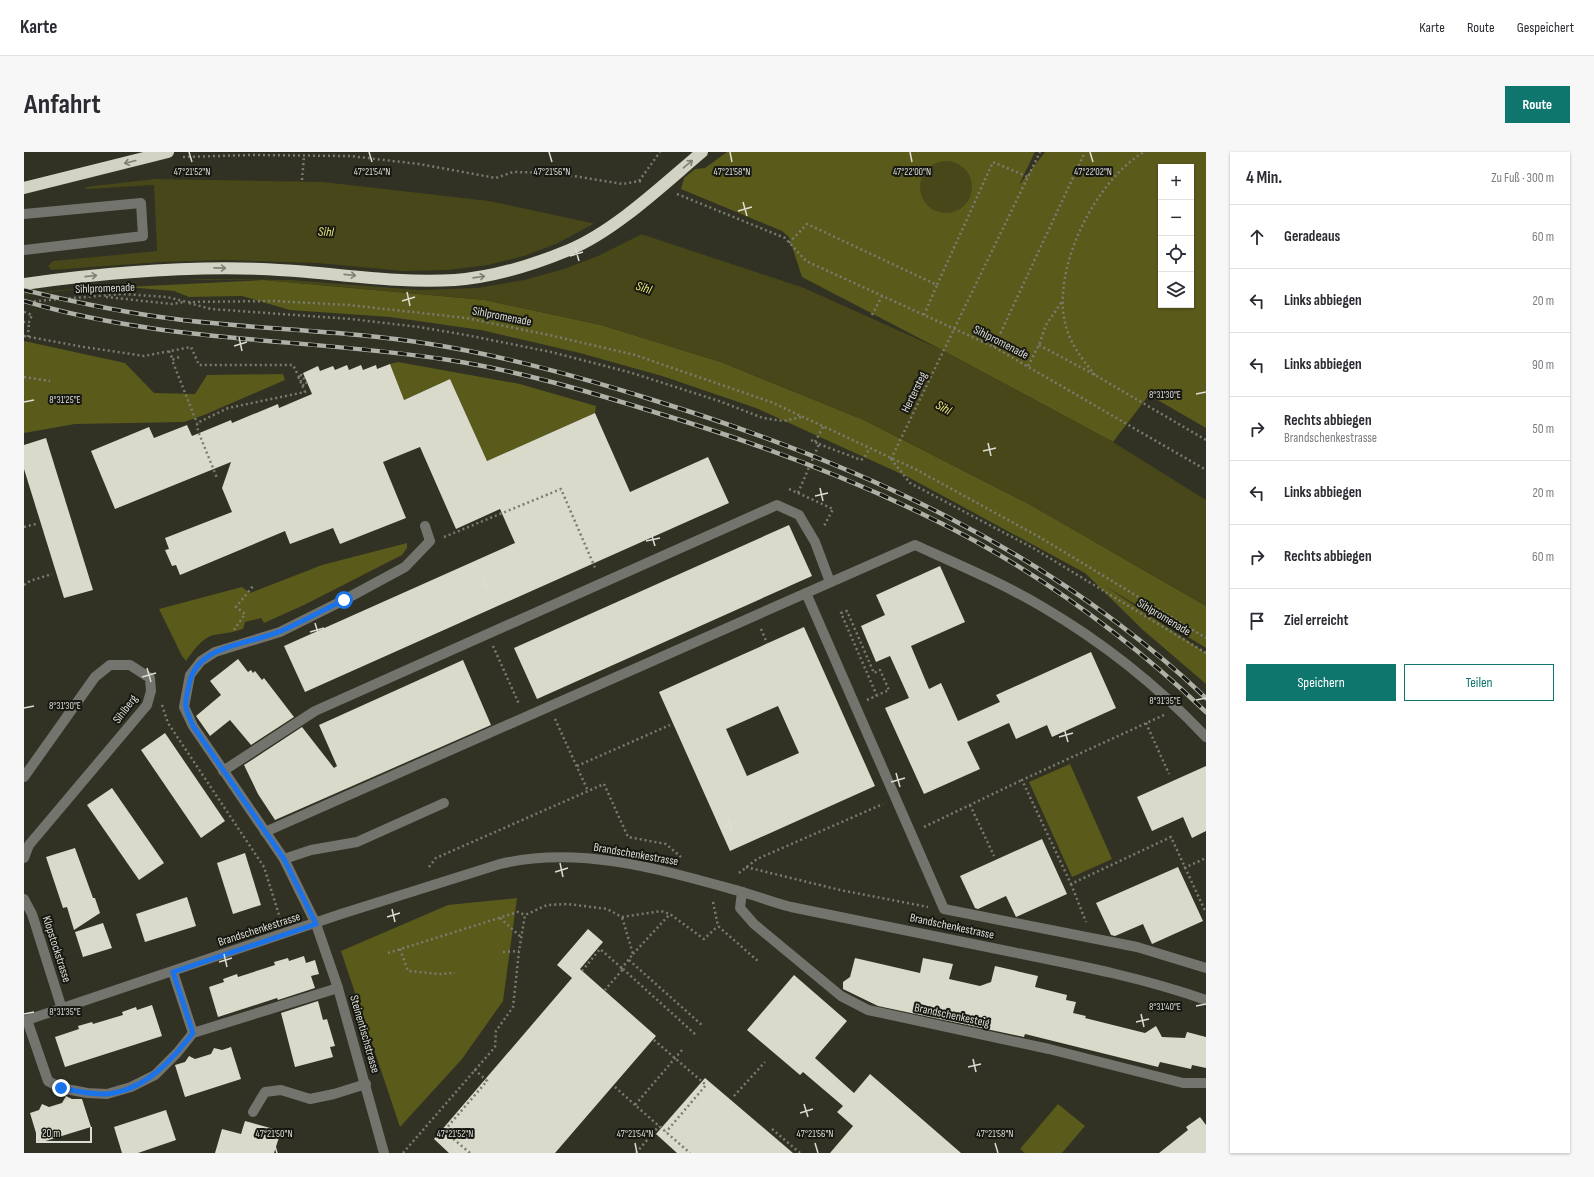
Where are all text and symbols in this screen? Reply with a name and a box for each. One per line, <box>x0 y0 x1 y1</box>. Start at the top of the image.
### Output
text: Karte <box>20 16 57 39</box>
text: Karte <box>1419 19 1445 36</box>
text: Route <box>1467 19 1495 36</box>
text: Gespeichert <box>1517 19 1574 36</box>
button: Route <box>1505 86 1570 123</box>
text: Anfahrt <box>24 88 101 121</box>
one-way arrow <box>123 158 136 166</box>
one-way arrow <box>682 159 693 168</box>
map controls <box>1158 164 1194 308</box>
button: + <box>1158 164 1194 200</box>
text: 47°21'52"N <box>174 166 210 178</box>
text: 47°21'54"N <box>354 166 390 178</box>
text: 47°21'56"N <box>534 166 570 178</box>
text: 47°21'58"N <box>714 166 750 178</box>
text: 47°22'00"N <box>893 166 931 178</box>
text: 47°22'02"N <box>1074 166 1112 178</box>
text: 4 Min. <box>1246 168 1282 188</box>
text: Zu Fuß · 300 m <box>1491 170 1554 186</box>
button: − <box>1158 200 1194 236</box>
water label: Sihl <box>318 223 335 241</box>
icon: ahead <box>1246 226 1268 248</box>
text: Geradeaus <box>1284 227 1340 246</box>
text: 60 m <box>1532 229 1554 245</box>
button: locate <box>1158 236 1194 272</box>
one-way arrow <box>213 264 226 272</box>
one-way arrow <box>343 271 356 279</box>
one-way arrow <box>84 272 97 280</box>
button: layers <box>1158 272 1194 308</box>
one-way arrow <box>472 273 485 281</box>
water label: Sihl <box>634 278 654 298</box>
street label: Sihlpromenade <box>75 280 135 297</box>
icon: left <box>1246 290 1268 312</box>
text: Links abbiegen <box>1284 291 1362 310</box>
text: 20 m <box>1532 293 1554 309</box>
street label: Sihlpromenade <box>471 303 533 330</box>
street label: Sihlpromenade <box>971 322 1031 363</box>
icon: left <box>1246 354 1268 376</box>
text: Links abbiegen <box>1284 355 1362 374</box>
text: 90 m <box>1532 357 1554 373</box>
street label: Hertersteg <box>898 369 931 415</box>
text: 8°31'30"E <box>1149 389 1181 401</box>
text: 8°31'25"E <box>49 394 81 406</box>
water label: Sihl <box>933 397 955 419</box>
text: Rechts abbiegen <box>1284 411 1372 430</box>
icon: right <box>1246 418 1268 440</box>
text: 50 m <box>1533 421 1554 437</box>
text: Brandschenkestrasse <box>1284 430 1377 446</box>
icon: left <box>1246 482 1268 504</box>
text: Links abbiegen <box>1284 483 1362 502</box>
text: 20 m <box>1532 485 1554 501</box>
icon: right <box>1246 546 1268 568</box>
text: Rechts abbiegen <box>1284 547 1372 566</box>
text: 60 m <box>1532 549 1554 565</box>
route start <box>335 591 353 609</box>
street label: Sihlpromenade <box>1134 596 1193 639</box>
icon: arrive <box>1246 610 1268 632</box>
text: Ziel erreicht <box>1284 611 1348 630</box>
button: Speichern <box>1246 664 1396 701</box>
button: Teilen <box>1404 664 1554 701</box>
street label: Sihlberg <box>110 692 141 727</box>
text: 8°31'35"E <box>1149 695 1181 707</box>
text: 8°31'30"E <box>49 700 81 712</box>
street label: Brandschenkestrasse <box>592 840 680 869</box>
street label: Brandschenkestrasse <box>216 909 302 950</box>
street label: Brandschenkestrasse <box>908 910 996 943</box>
street label: Klopstockstrasse <box>39 914 74 984</box>
street label: Steinentischstrasse <box>346 994 383 1075</box>
street label: Brandschenkesteig <box>913 1000 991 1031</box>
text: 8°31'40"E <box>1149 1001 1181 1013</box>
text: 8°31'35"E <box>49 1006 81 1018</box>
route end <box>52 1079 70 1097</box>
scale bar <box>36 1125 92 1144</box>
text: 20 m <box>42 1127 60 1140</box>
text: 47°21'50"N <box>256 1128 292 1140</box>
text: 47°21'52"N <box>437 1128 473 1140</box>
text: 47°21'54"N <box>617 1128 653 1140</box>
text: 47°21'56"N <box>797 1128 833 1140</box>
text: 47°21'58"N <box>977 1128 1013 1140</box>

